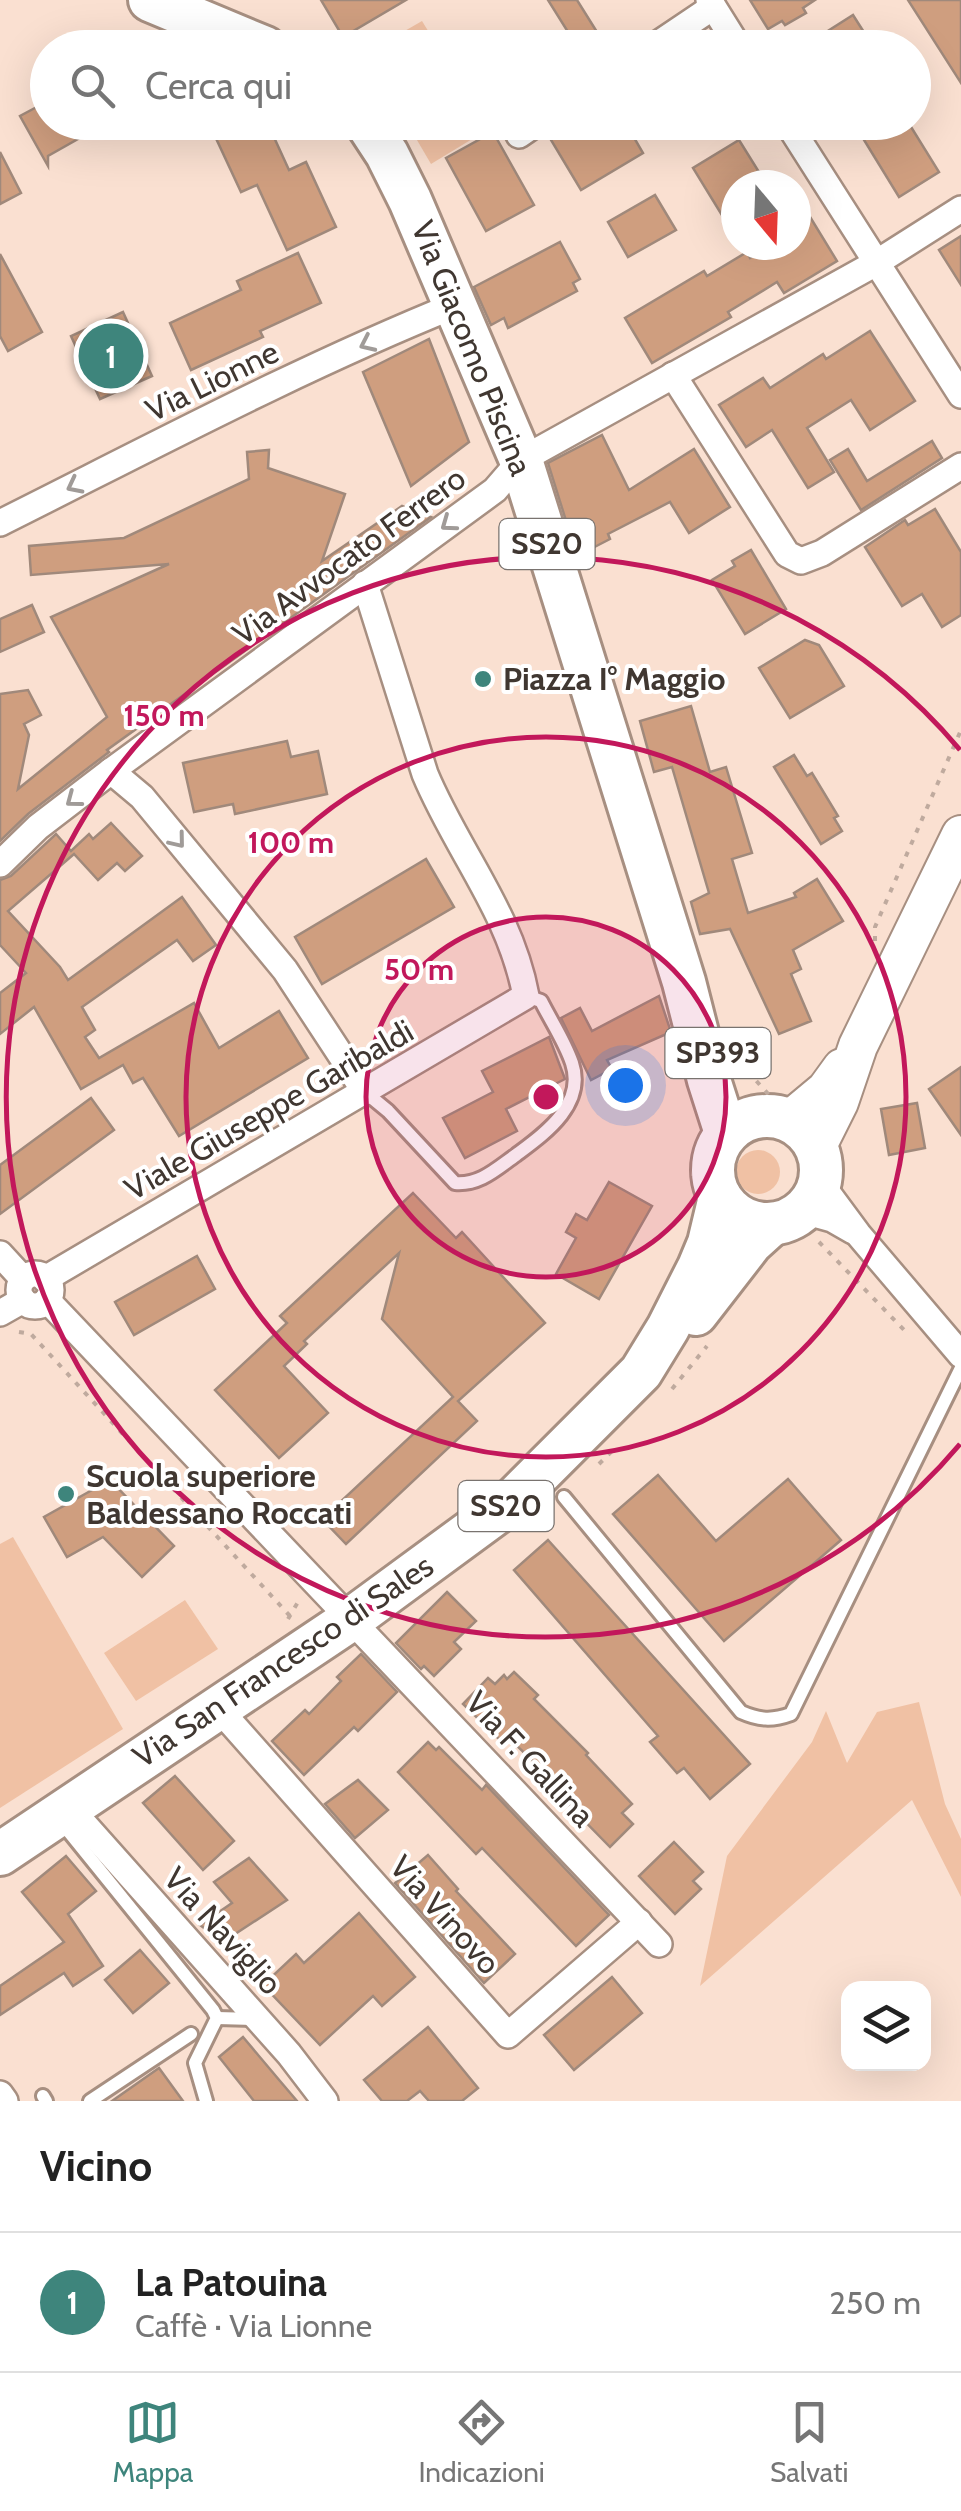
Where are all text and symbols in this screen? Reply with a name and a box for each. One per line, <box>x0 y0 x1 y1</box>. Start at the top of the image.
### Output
search box <box>30 30 931 140</box>
icon: search <box>65 58 120 113</box>
text: Cerca qui <box>145 62 292 109</box>
north arrow <box>721 170 811 260</box>
street label: Via Giacomo Piscina <box>404 215 542 481</box>
pin: 1 <box>78 318 144 394</box>
one-way arrow <box>359 331 377 351</box>
street label: Via Lionne <box>139 332 285 429</box>
street label: Via Avvocato Ferrero <box>225 458 473 653</box>
one-way arrow <box>67 474 85 493</box>
one-way arrow <box>441 512 459 530</box>
road number: SS20 <box>500 519 594 569</box>
place label: Piazza I° Maggio <box>503 659 725 698</box>
marker: Piazza I° Maggio <box>472 668 494 690</box>
text: 150 m <box>123 697 205 734</box>
one-way arrow <box>66 788 84 805</box>
text: 100 m <box>248 824 334 861</box>
one-way arrow <box>166 829 184 847</box>
text: 50 m <box>384 951 454 988</box>
street label: Viale Giuseppe Garibaldi <box>118 1011 420 1208</box>
road number: SP393 <box>666 1028 770 1078</box>
your location <box>600 1060 651 1111</box>
centre of rings <box>528 1079 564 1115</box>
place label: Scuola superiore Baldessano Roccati <box>86 1456 352 1532</box>
road number: SS20 <box>458 1481 554 1531</box>
marker: Scuola superiore Baldessano Roccati <box>55 1483 77 1505</box>
street label: Via San Francesco di Sales <box>125 1546 440 1776</box>
street label: Via F. Gallina <box>458 1683 603 1835</box>
street label: Via Vinovo <box>382 1847 509 1982</box>
street label: Via Naviglio <box>156 1859 291 2002</box>
map controls <box>841 1981 931 2071</box>
button: layers <box>841 1981 931 2071</box>
text: Vicino <box>40 2140 152 2192</box>
text: La Patouina <box>135 2259 327 2306</box>
text: 1 <box>67 2283 78 2322</box>
text: 250 m <box>829 2283 921 2322</box>
text: Caffè · Via Lionne <box>135 2306 372 2345</box>
tab: Mappa <box>113 2395 193 2489</box>
tab: Indicazioni <box>418 2395 545 2489</box>
tab: Salvati <box>770 2395 848 2489</box>

